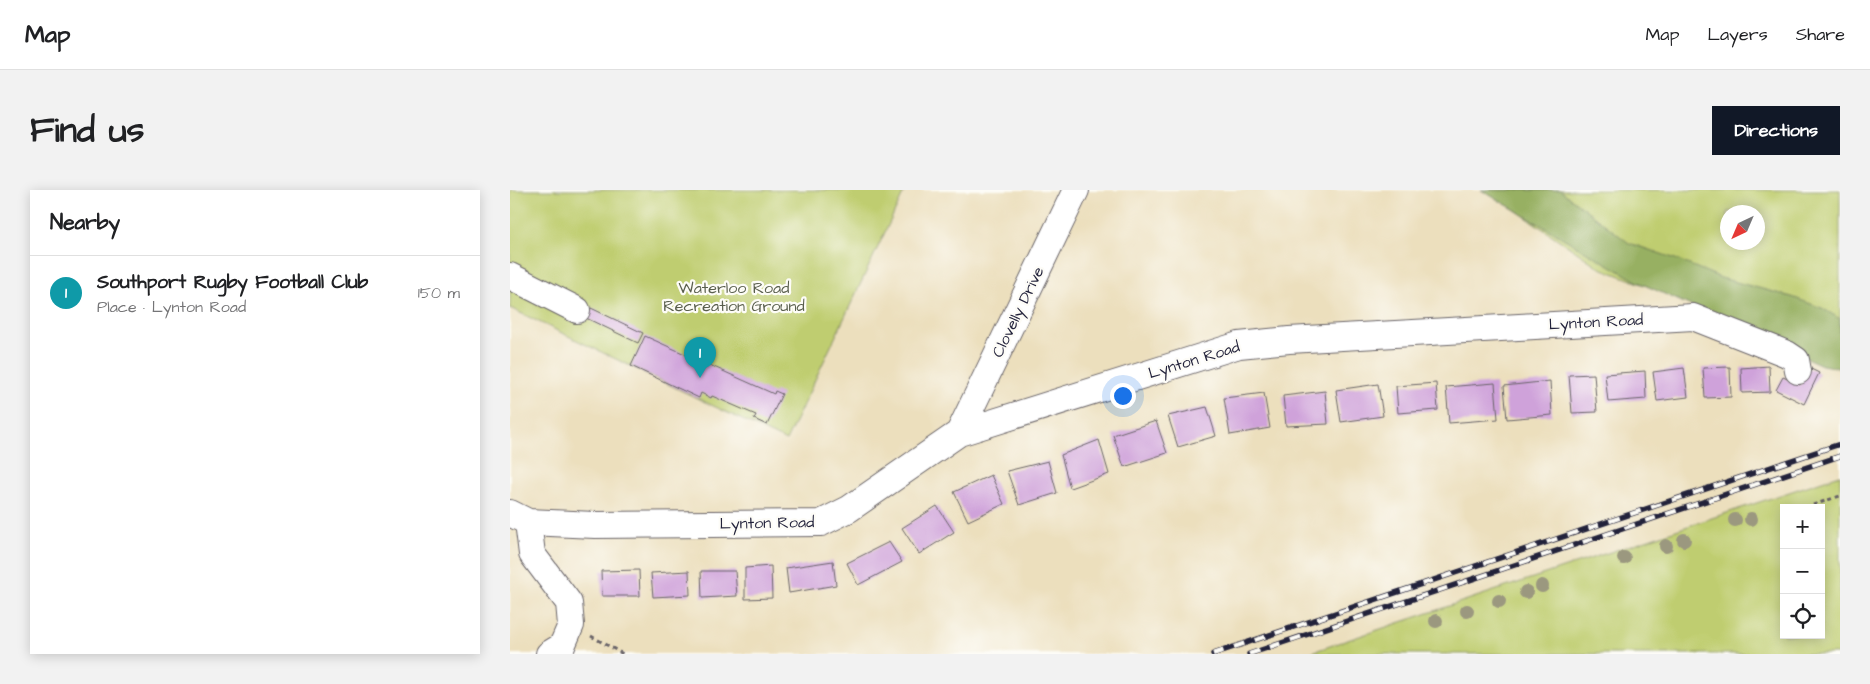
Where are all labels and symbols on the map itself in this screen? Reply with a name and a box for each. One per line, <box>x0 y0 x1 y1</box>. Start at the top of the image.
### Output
north arrow <box>1720 205 1765 250</box>
street label: Clovelly Drive <box>987 263 1051 362</box>
park label: Waterloo Road Recreation Ground <box>663 277 805 317</box>
street label: Lynton Road <box>1548 309 1644 336</box>
street label: Lynton Road <box>1146 336 1243 385</box>
pin: 1 <box>684 337 716 378</box>
your location <box>1110 383 1136 409</box>
street label: Lynton Road <box>720 511 814 536</box>

